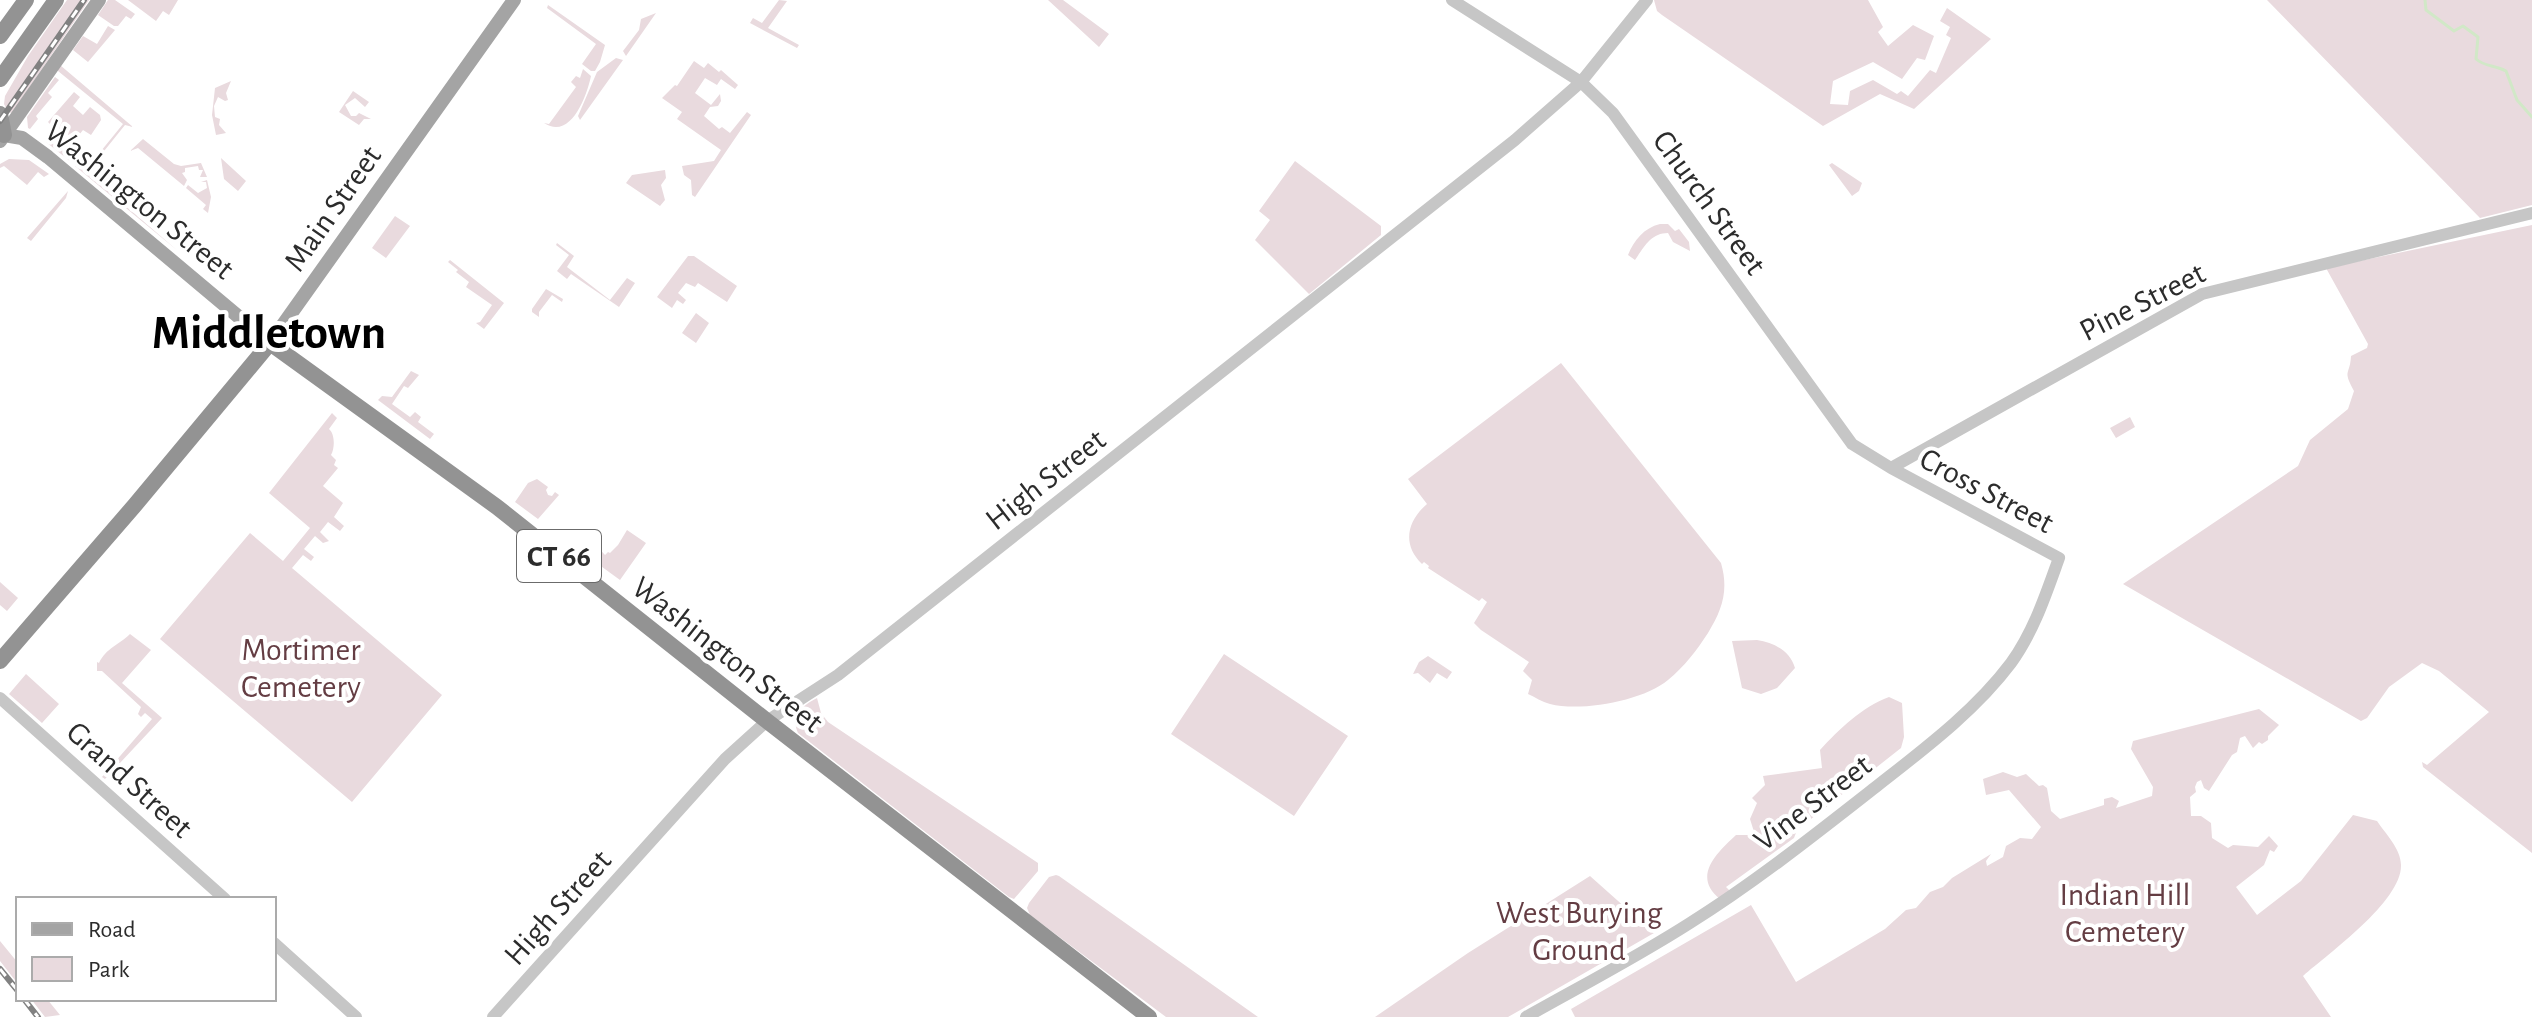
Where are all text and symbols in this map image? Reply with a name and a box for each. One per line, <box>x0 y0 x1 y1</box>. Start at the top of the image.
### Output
street label: Washington Street <box>39 114 240 285</box>
street label: Church Street <box>1647 125 1772 280</box>
street label: Main Street <box>278 140 387 277</box>
street label: Pine Street <box>2074 257 2210 347</box>
district label: Middletown <box>152 310 386 358</box>
street label: High Street <box>980 423 1112 536</box>
street label: Cross Street <box>1914 442 2059 539</box>
road number: CT 66 <box>517 530 601 582</box>
street label: Washington Street <box>626 571 829 739</box>
park label: Mortimer Cemetery <box>241 634 361 703</box>
street label: Grand Street <box>60 715 198 844</box>
street label: Vine Street <box>1748 749 1877 857</box>
street label: High Street <box>498 844 617 971</box>
park label: Indian Hill Cemetery <box>2060 879 2190 948</box>
legend <box>16 897 276 1001</box>
park label: West Burying Ground <box>1496 897 1663 966</box>
text: Road <box>88 918 136 942</box>
text: Park <box>88 958 129 982</box>

